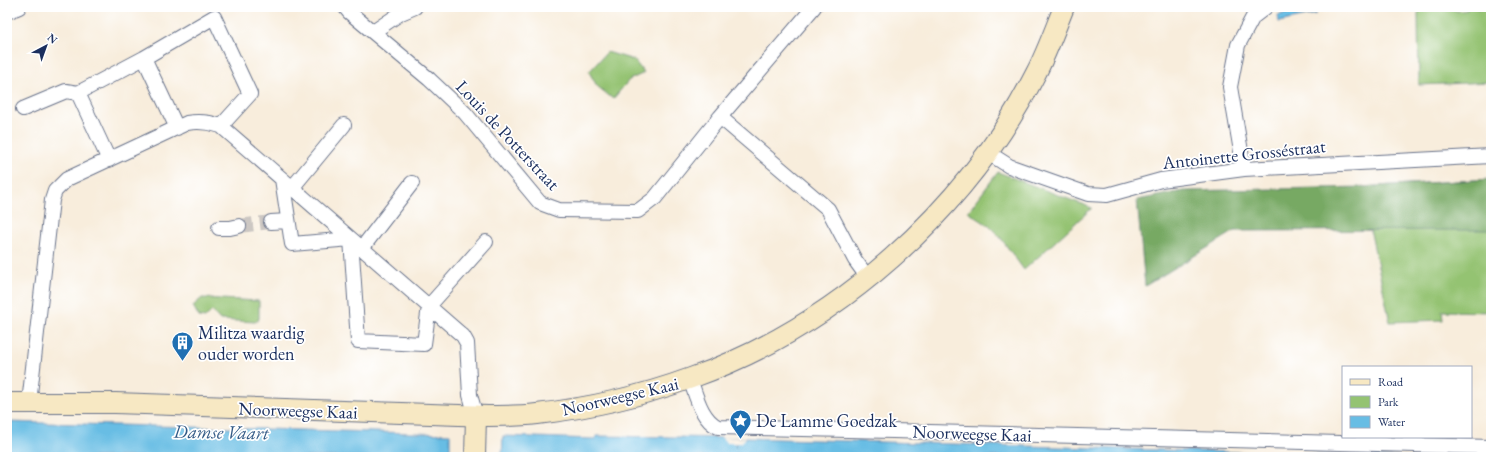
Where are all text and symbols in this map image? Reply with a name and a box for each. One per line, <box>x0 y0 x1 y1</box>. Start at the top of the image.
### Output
north arrow <box>26 26 66 66</box>
text: N <box>45 30 61 47</box>
street label: Louis de Potterstraat <box>451 75 565 195</box>
street label: Antoinette Grosséstraat <box>1160 134 1327 174</box>
place label: Militza waardig ouder worden <box>198 321 305 365</box>
building icon: Militza waardig ouder worden <box>169 329 195 362</box>
legend <box>1342 366 1472 438</box>
street label: Noorweegse Kaai <box>559 371 681 421</box>
text: Road <box>1378 374 1404 390</box>
text: Park <box>1378 394 1399 410</box>
street label: Noorweegse Kaai <box>238 396 359 424</box>
place icon: De Lamme Goedzak <box>728 407 754 440</box>
place label: De Lamme Goedzak <box>756 409 897 432</box>
text: Water <box>1378 414 1405 430</box>
water label: Damse Vaart <box>172 419 270 445</box>
street label: Noorweegse Kaai <box>912 419 1033 447</box>

